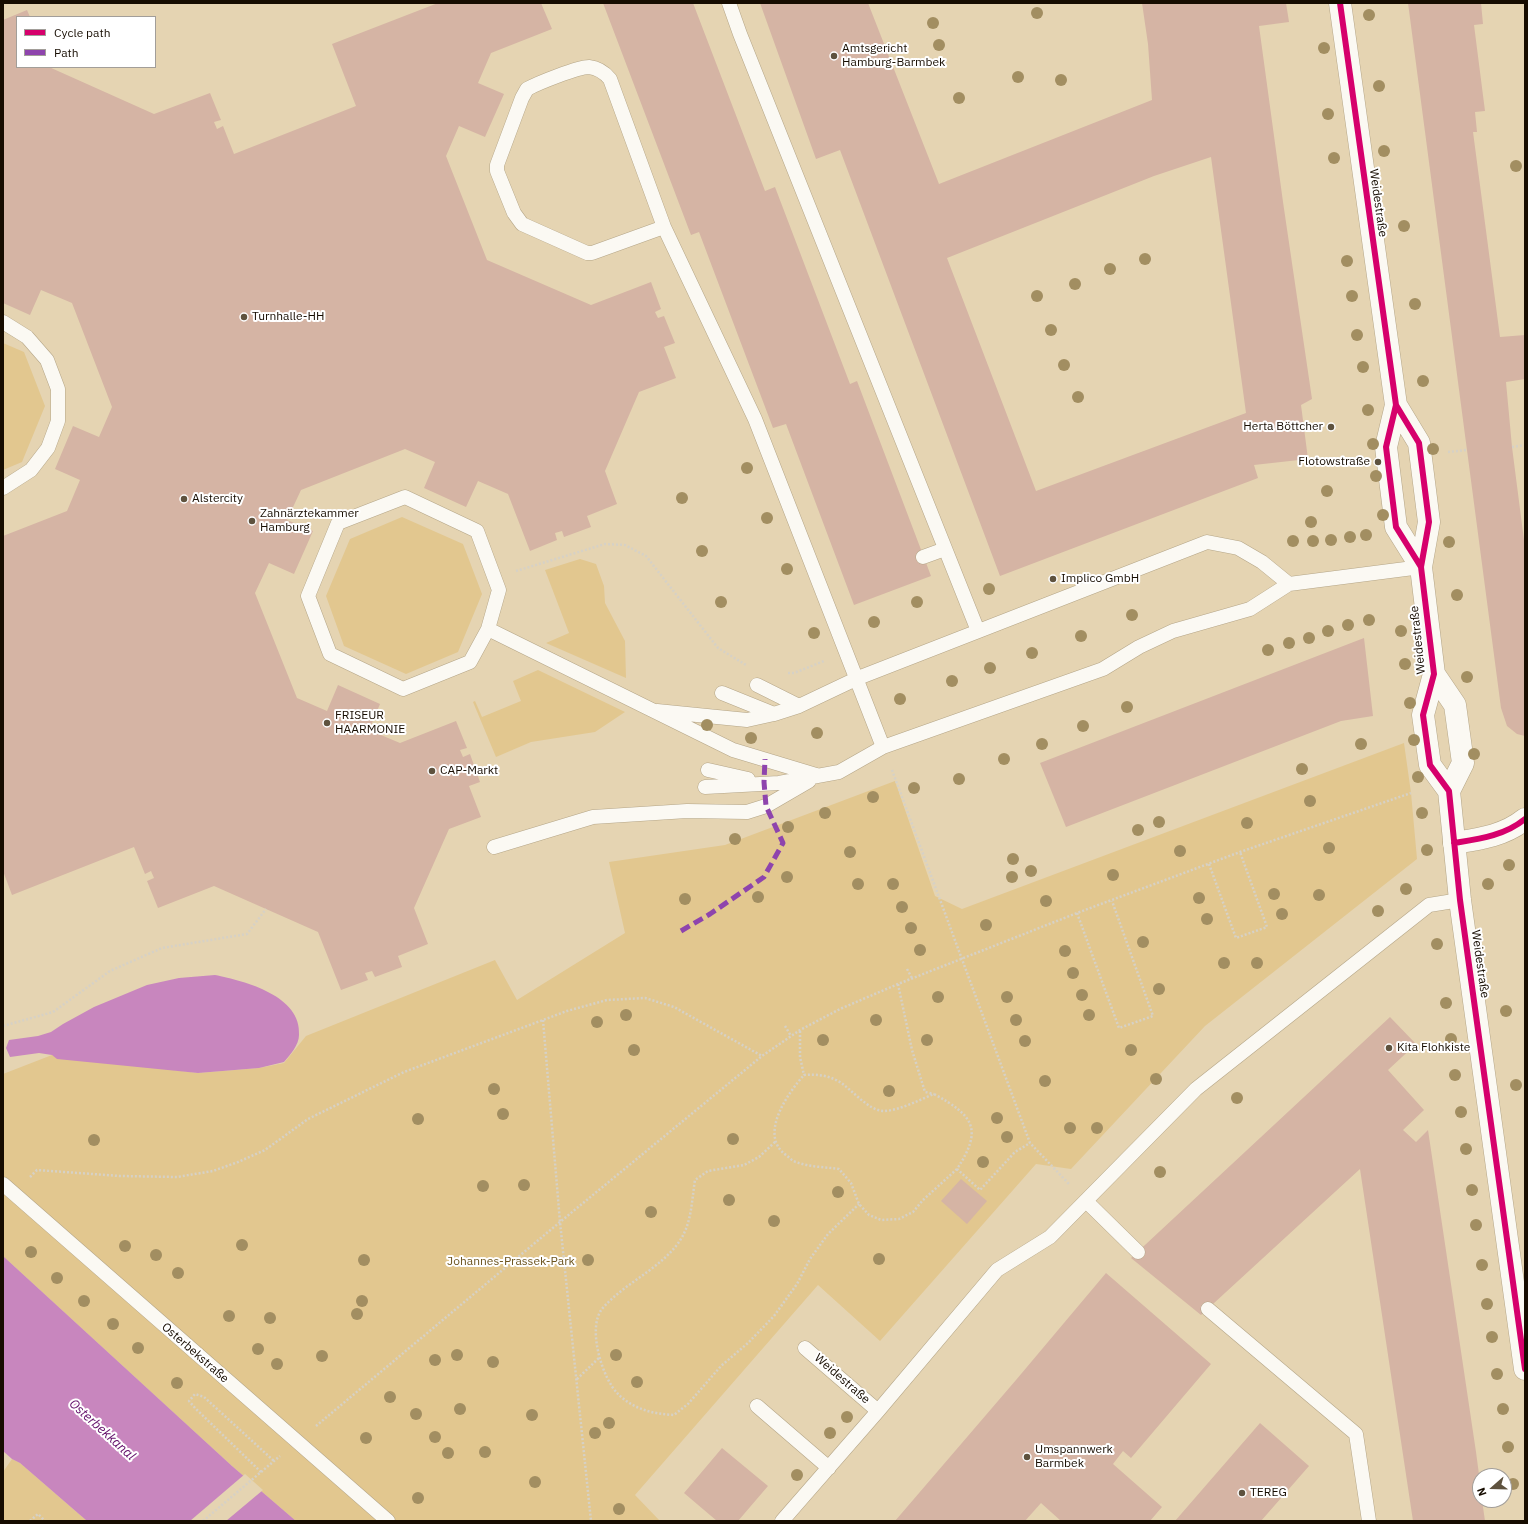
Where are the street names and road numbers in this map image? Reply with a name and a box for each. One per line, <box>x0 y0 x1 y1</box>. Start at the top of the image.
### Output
street label: Weidestraße <box>1366 168 1390 238</box>
street label: Weidestraße <box>1407 605 1429 675</box>
street label: Weidestraße <box>1468 929 1492 999</box>
street label: Osterbekstraße <box>159 1320 231 1386</box>
street label: Weidestraße <box>811 1351 873 1407</box>

